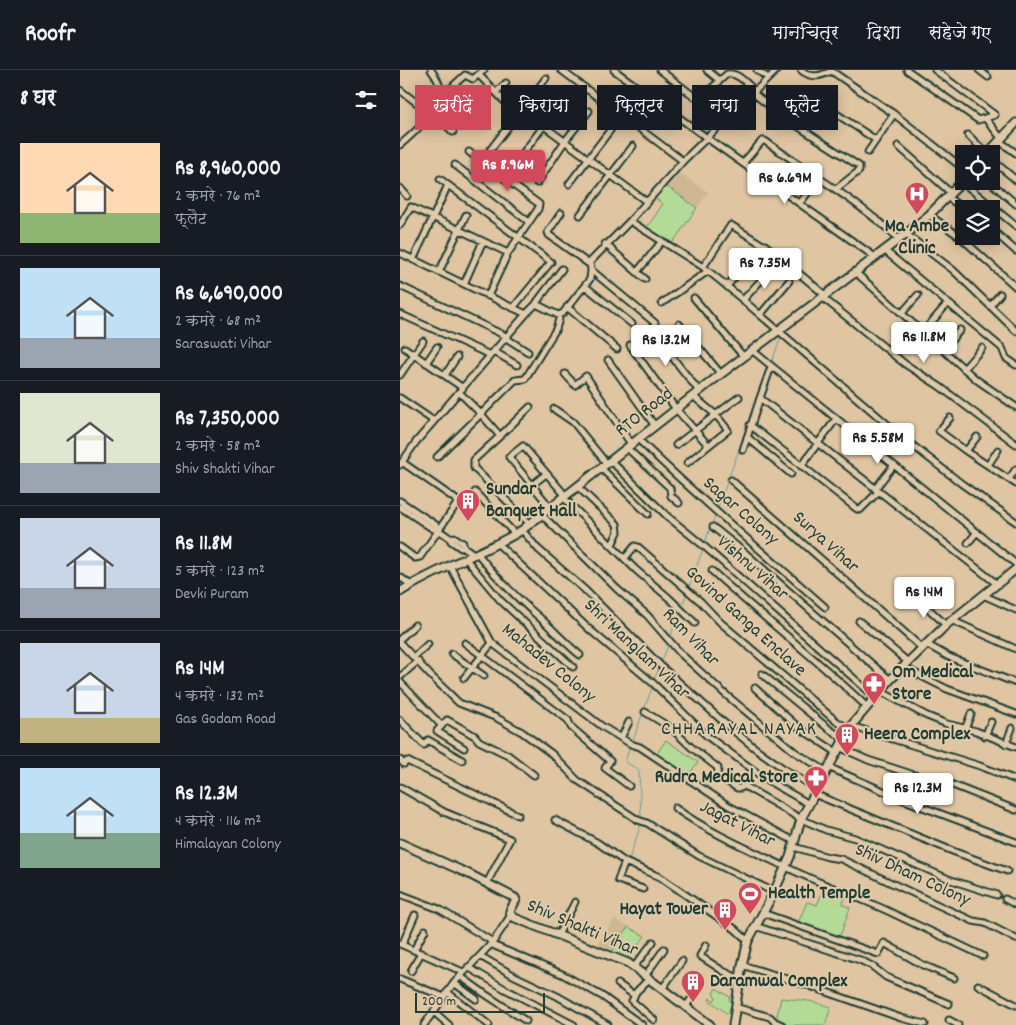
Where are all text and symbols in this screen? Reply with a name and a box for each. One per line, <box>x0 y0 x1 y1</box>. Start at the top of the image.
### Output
text: Roofr <box>25 18 75 52</box>
text: मानचित्र <box>772 22 839 47</box>
text: दिशा <box>867 22 901 47</box>
text: सहेजे गए <box>929 22 991 47</box>
text: 8 घर <box>20 85 56 115</box>
chip: खरीदें <box>415 85 491 130</box>
chip: किराया <box>501 85 587 130</box>
chip: फ़िल्टर <box>597 85 682 130</box>
chip: नया <box>692 85 756 130</box>
chip: फ़्लैट <box>766 85 838 130</box>
icon: filters <box>352 86 380 114</box>
map controls <box>955 145 1000 245</box>
button: locate <box>955 145 1000 190</box>
pin: Rs 8.96M <box>456 150 560 192</box>
text: Rs 8.96M <box>482 154 534 177</box>
text: Rs 8,960,000 <box>175 155 281 185</box>
pin: Rs 6.69M <box>733 162 837 205</box>
icon: home <box>60 163 120 223</box>
text: Rs 6.69M <box>758 167 812 190</box>
hospital icon: Ma Ambe Clinic <box>904 181 930 215</box>
text: 2 कमरे · 76 m² <box>175 185 261 208</box>
button: layers <box>955 200 1000 245</box>
text: फ़्लैट <box>175 208 207 231</box>
place label: Ma Ambe Clinic <box>885 214 949 263</box>
pin: Rs 7.35M <box>713 248 817 290</box>
text: Rs 7.35M <box>740 252 790 275</box>
text: Rs 6,690,000 <box>175 280 283 310</box>
icon: home <box>60 288 120 348</box>
text: 2 कमरे · 68 m² <box>175 310 261 333</box>
pin: Rs 11.8M <box>872 322 976 364</box>
pin: Rs 13.2M <box>614 324 718 367</box>
text: Rs 11.8M <box>902 326 946 349</box>
text: Rs 13.2M <box>642 329 690 352</box>
text: Saraswati Vihar <box>175 333 271 356</box>
street label: RTO Road <box>610 382 680 444</box>
text: Rs 7,350,000 <box>175 405 280 435</box>
icon: home <box>60 413 120 473</box>
pin: Rs 5.58M <box>826 422 930 465</box>
text: Rs 5.58M <box>852 427 904 450</box>
text: 2 कमरे · 58 m² <box>175 435 261 458</box>
text: Shiv Shakti Vihar <box>175 458 275 481</box>
street label: Sagar Colony <box>696 471 784 553</box>
place label: Sundar Banquet Hall <box>486 477 577 526</box>
building icon: Sundar Banquet Hall <box>455 488 481 522</box>
street label: Surya Vihar <box>786 506 864 580</box>
text: Rs 11.8M <box>175 530 232 560</box>
street label: Vishnu Vihar <box>710 530 794 608</box>
icon: home <box>60 538 120 598</box>
text: 5 कमरे · 123 m² <box>175 560 265 583</box>
street label: Govind Ganga Enclave <box>678 560 812 684</box>
pin: Rs 14M <box>883 576 965 619</box>
text: Rs 14M <box>905 581 943 604</box>
text: Devki Puram <box>175 583 249 606</box>
street label: Shri Manglam Vihar <box>577 593 695 707</box>
street label: Ram Vihar <box>655 602 725 674</box>
street label: Mahadev Colony <box>495 617 601 711</box>
text: Rs 14M <box>175 655 225 685</box>
place label: Om Medical Store <box>892 660 974 709</box>
icon: home <box>60 663 120 723</box>
pharmacy icon: Om Medical Store <box>861 671 887 705</box>
text: 4 कमरे · 132 m² <box>175 685 264 708</box>
text: Gas Godam Road <box>175 708 276 731</box>
district label: CHHARAYAL NAYAK <box>661 716 817 744</box>
building icon: Heera Complex <box>834 722 860 756</box>
place label: Heera Complex <box>864 722 971 749</box>
place label: Rudra Medical Store <box>655 765 798 792</box>
pharmacy icon: Rudra Medical Store <box>803 765 829 799</box>
pin: Rs 12.3M <box>866 772 970 815</box>
text: Rs 12.3M <box>894 777 942 800</box>
text: Rs 12.3M <box>175 780 238 810</box>
icon: home <box>60 788 120 848</box>
street label: Jagat Vihar <box>694 794 780 856</box>
text: 4 कमरे · 116 m² <box>175 810 261 833</box>
text: Himalayan Colony <box>175 833 281 856</box>
street label: Shiv Dham Colony <box>850 837 975 915</box>
sports icon: Health Temple <box>737 881 763 915</box>
place label: Health Temple <box>768 881 870 908</box>
street label: Shiv Shakti Vihar <box>522 893 642 965</box>
place label: Hayat Tower <box>619 897 709 924</box>
building icon: Hayat Tower <box>712 897 738 931</box>
building icon: Daramwal Complex <box>680 969 706 1003</box>
place label: Daramwal Complex <box>710 969 848 996</box>
scale bar <box>415 990 545 1013</box>
text: 200 m <box>422 992 456 1012</box>

